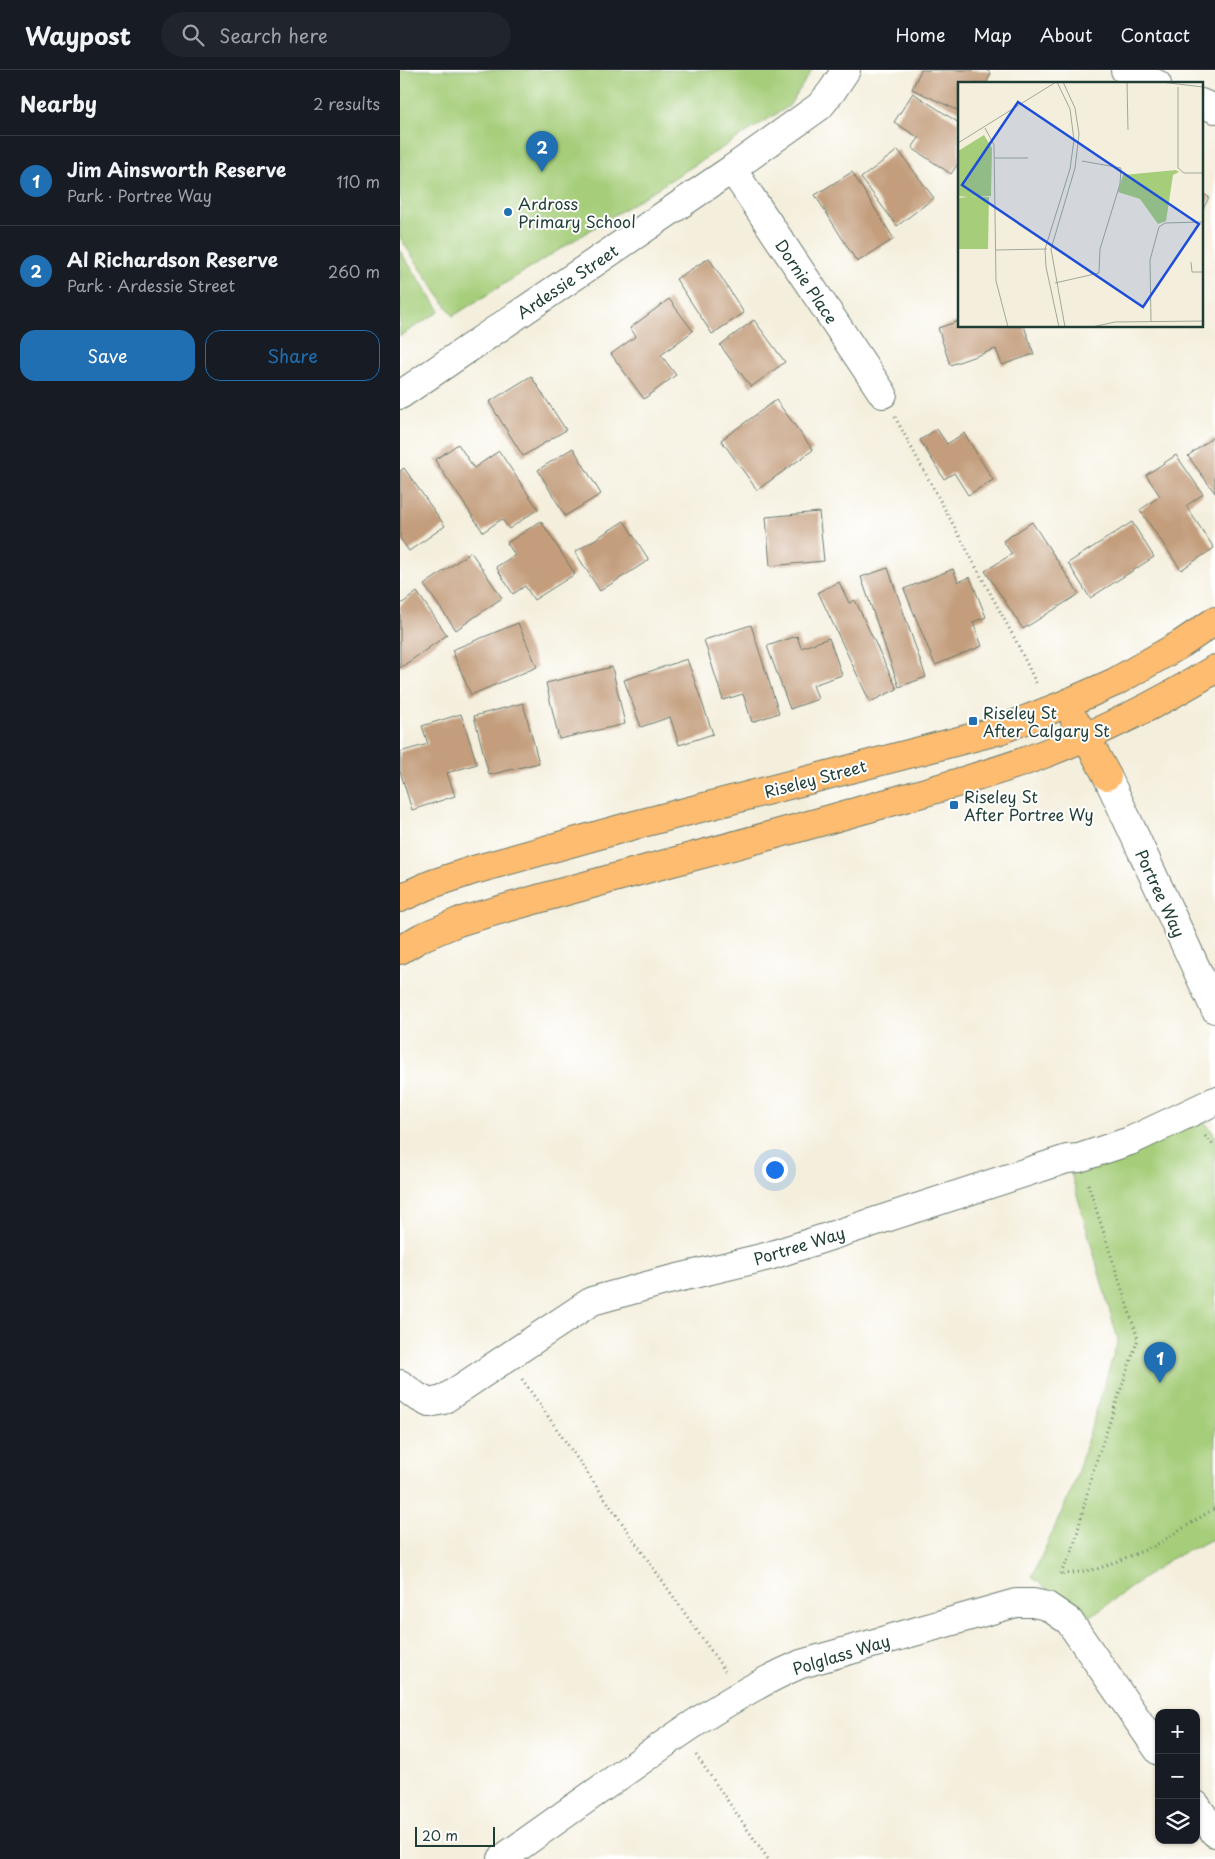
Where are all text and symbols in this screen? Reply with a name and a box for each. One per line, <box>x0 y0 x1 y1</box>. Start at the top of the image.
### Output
search box <box>161 12 511 57</box>
text: Waypost <box>25 17 131 53</box>
icon: search <box>179 21 207 49</box>
text: Search here <box>219 21 328 49</box>
text: Home <box>895 21 945 48</box>
text: Map <box>973 21 1012 48</box>
text: About <box>1040 21 1092 48</box>
text: Contact <box>1120 21 1190 48</box>
inset map <box>958 82 1202 328</box>
text: Nearby <box>20 87 97 119</box>
text: 2 results <box>313 91 380 115</box>
pin: 2 <box>526 131 558 172</box>
text: Jim Ainsworth Reserve <box>67 155 286 183</box>
text: 1 <box>32 169 40 193</box>
text: 110 m <box>337 169 380 193</box>
text: Park · Portree Way <box>67 183 212 207</box>
place label: Ardross Primary School <box>518 191 636 233</box>
marker: Ardross Primary School <box>502 206 514 218</box>
street label: Dornie Place <box>770 234 844 328</box>
street label: Ardessie Street <box>511 238 623 324</box>
text: Al Richardson Reserve <box>67 245 278 273</box>
text: 2 <box>30 259 42 283</box>
text: 260 m <box>328 259 380 283</box>
text: Park · Ardessie Street <box>67 273 235 297</box>
button: Save <box>20 330 195 381</box>
button: Share <box>205 330 380 381</box>
place label: Riseley St After Calgary St <box>983 700 1110 742</box>
marker: Riseley St After Calgary St <box>967 715 979 727</box>
street label: Riseley Street <box>761 753 869 803</box>
place label: Riseley St After Portree Wy <box>964 784 1094 826</box>
marker: Riseley St After Portree Wy <box>948 799 960 811</box>
street label: Portree Way <box>1130 845 1192 941</box>
your location <box>762 1157 788 1183</box>
street label: Portree Way <box>750 1220 848 1270</box>
pin: 1 <box>1144 1342 1176 1383</box>
street label: Polglass Way <box>789 1628 893 1680</box>
map controls <box>1155 1709 1200 1844</box>
button: + <box>1155 1709 1200 1754</box>
button: − <box>1155 1754 1200 1799</box>
button: layers <box>1155 1799 1200 1844</box>
scale bar <box>415 1824 495 1847</box>
text: 20 m <box>422 1825 458 1846</box>

